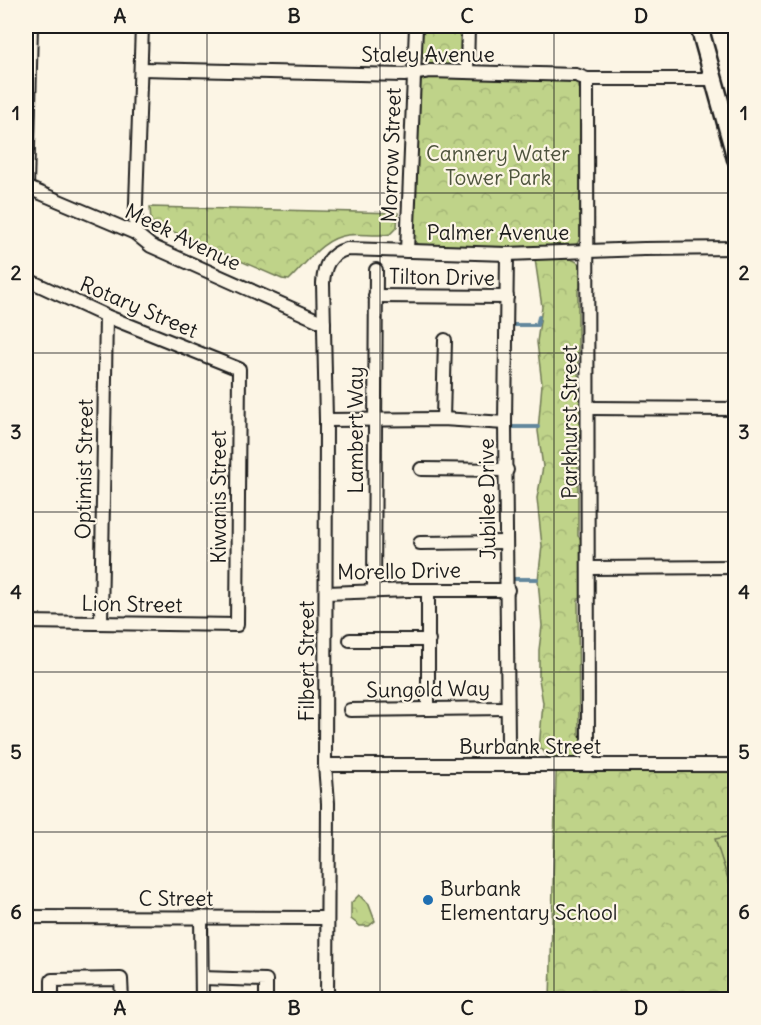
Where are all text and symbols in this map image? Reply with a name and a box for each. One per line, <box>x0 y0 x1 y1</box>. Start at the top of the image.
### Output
text: A <box>114 3 127 28</box>
text: B <box>287 3 301 28</box>
text: C <box>460 3 474 28</box>
text: D <box>634 3 648 28</box>
street label: Staley Avenue <box>361 41 495 68</box>
street label: Morrow Street <box>375 87 407 223</box>
text: 1 <box>12 100 20 125</box>
text: 1 <box>740 100 748 125</box>
park label: Cannery Water Tower Park <box>426 140 570 191</box>
street label: Meek Avenue <box>121 197 245 277</box>
street label: Palmer Avenue <box>427 219 569 246</box>
text: 2 <box>11 260 22 285</box>
text: 2 <box>739 260 750 285</box>
street label: Tilton Drive <box>389 263 495 291</box>
street label: Rotary Street <box>76 270 202 344</box>
street label: Parkhurst Street <box>556 345 583 499</box>
street label: Lambert Way <box>342 366 369 494</box>
street label: Optimist Street <box>69 398 99 540</box>
text: 3 <box>10 419 22 444</box>
text: 3 <box>738 419 750 444</box>
street label: Kiwanis Street <box>205 430 232 564</box>
street label: Jubilee Drive <box>472 438 502 560</box>
street label: Morello Drive <box>337 556 461 586</box>
text: 4 <box>10 579 22 604</box>
text: 4 <box>738 579 750 604</box>
street label: Lion Street <box>81 590 183 618</box>
street label: Filbert Street <box>293 601 320 721</box>
street label: Sungold Way <box>366 674 490 704</box>
street label: Burbank Street <box>459 733 601 760</box>
text: 5 <box>10 739 22 764</box>
text: 5 <box>738 739 750 764</box>
place label: Burbank Elementary School <box>440 875 617 926</box>
street label: C Street <box>139 885 213 912</box>
marker: Burbank Elementary School <box>421 893 435 907</box>
text: 6 <box>10 899 22 924</box>
text: 6 <box>738 899 750 924</box>
text: A <box>114 995 127 1020</box>
text: B <box>287 995 301 1020</box>
text: C <box>460 995 474 1020</box>
text: D <box>634 995 648 1020</box>

